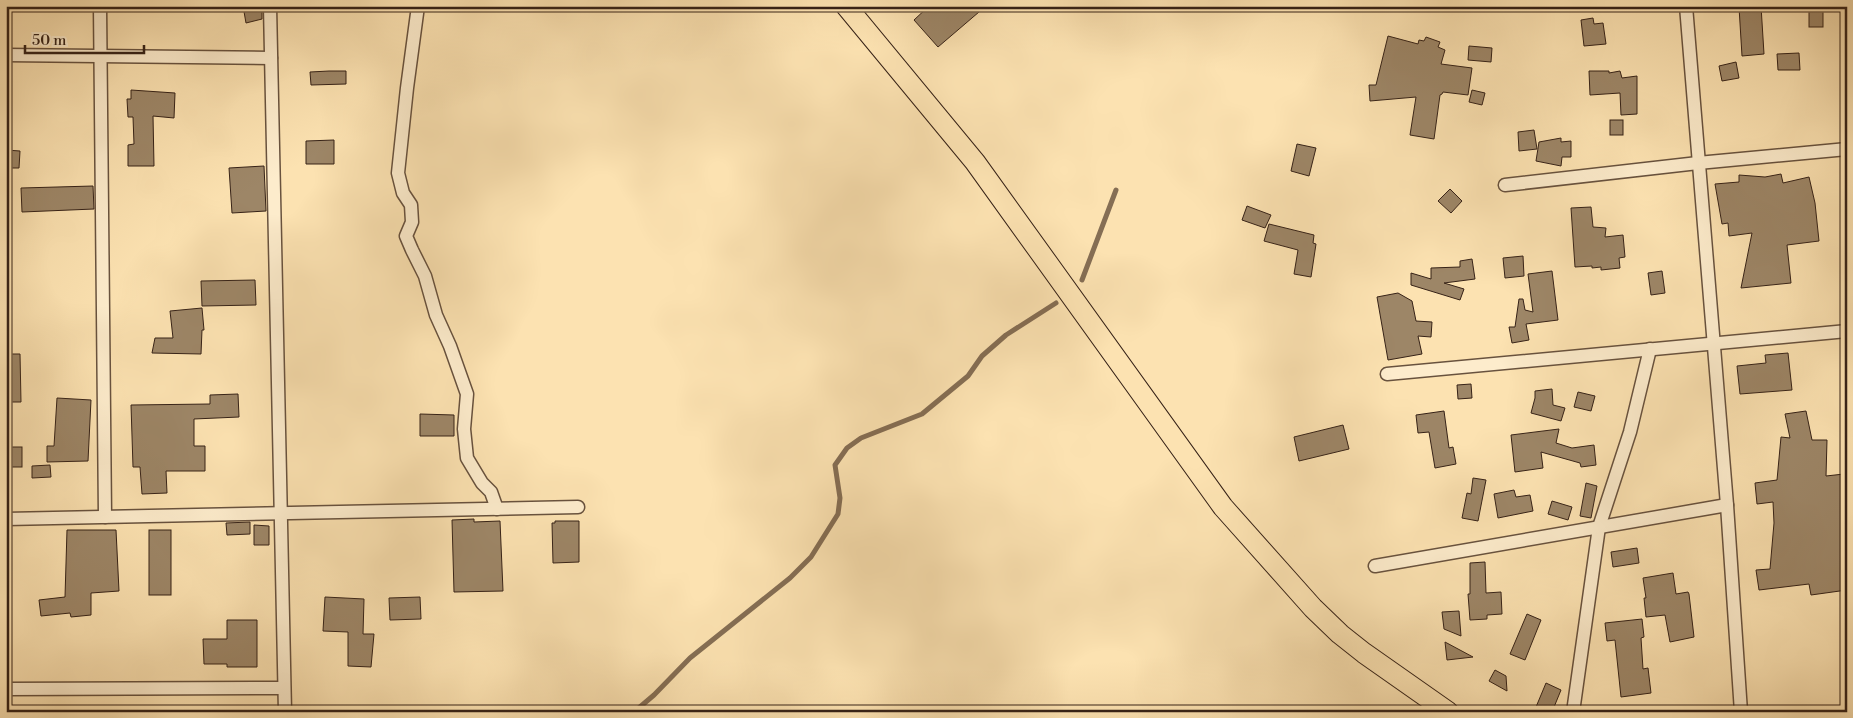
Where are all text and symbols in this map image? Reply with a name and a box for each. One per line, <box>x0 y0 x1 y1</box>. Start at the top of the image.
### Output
scale bar <box>25 22 144 54</box>
text: 50 m <box>32 31 66 50</box>

